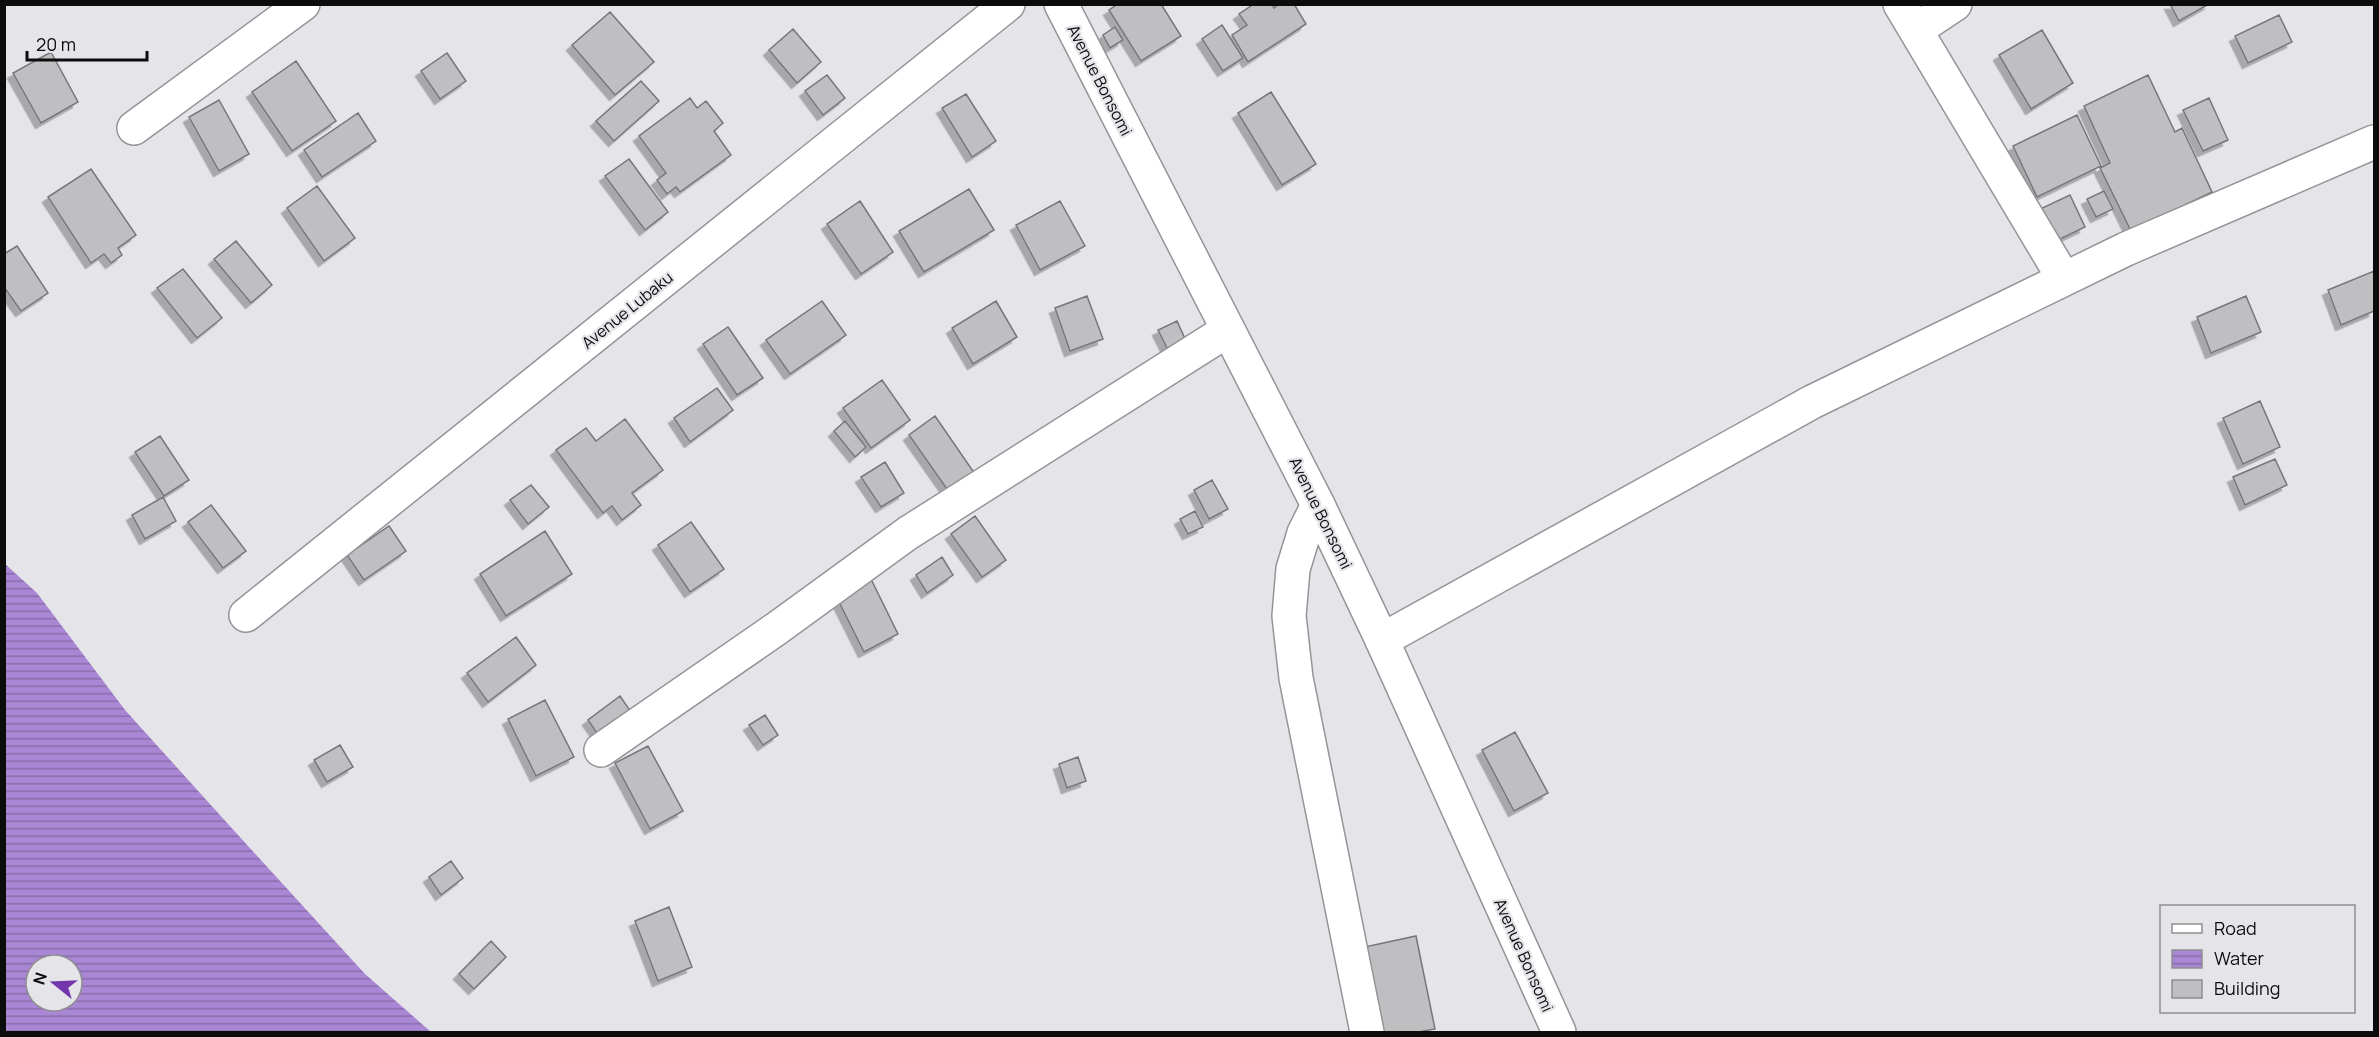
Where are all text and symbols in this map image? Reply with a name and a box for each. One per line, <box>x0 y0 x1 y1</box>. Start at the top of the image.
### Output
street label: Avenue Bonsomi <box>1063 21 1137 139</box>
scale bar <box>27 24 147 62</box>
text: 20 m <box>36 32 76 56</box>
street label: Avenue Lubaku <box>577 266 677 354</box>
street label: Avenue Bonsomi <box>1284 453 1358 573</box>
street label: Avenue Bonsomi <box>1489 895 1559 1015</box>
legend <box>2160 905 2355 1013</box>
text: Road <box>2214 916 2257 940</box>
text: Water <box>2214 946 2264 970</box>
north arrow <box>24 953 84 1013</box>
text: N <box>27 969 52 987</box>
text: Building <box>2214 976 2280 1000</box>

